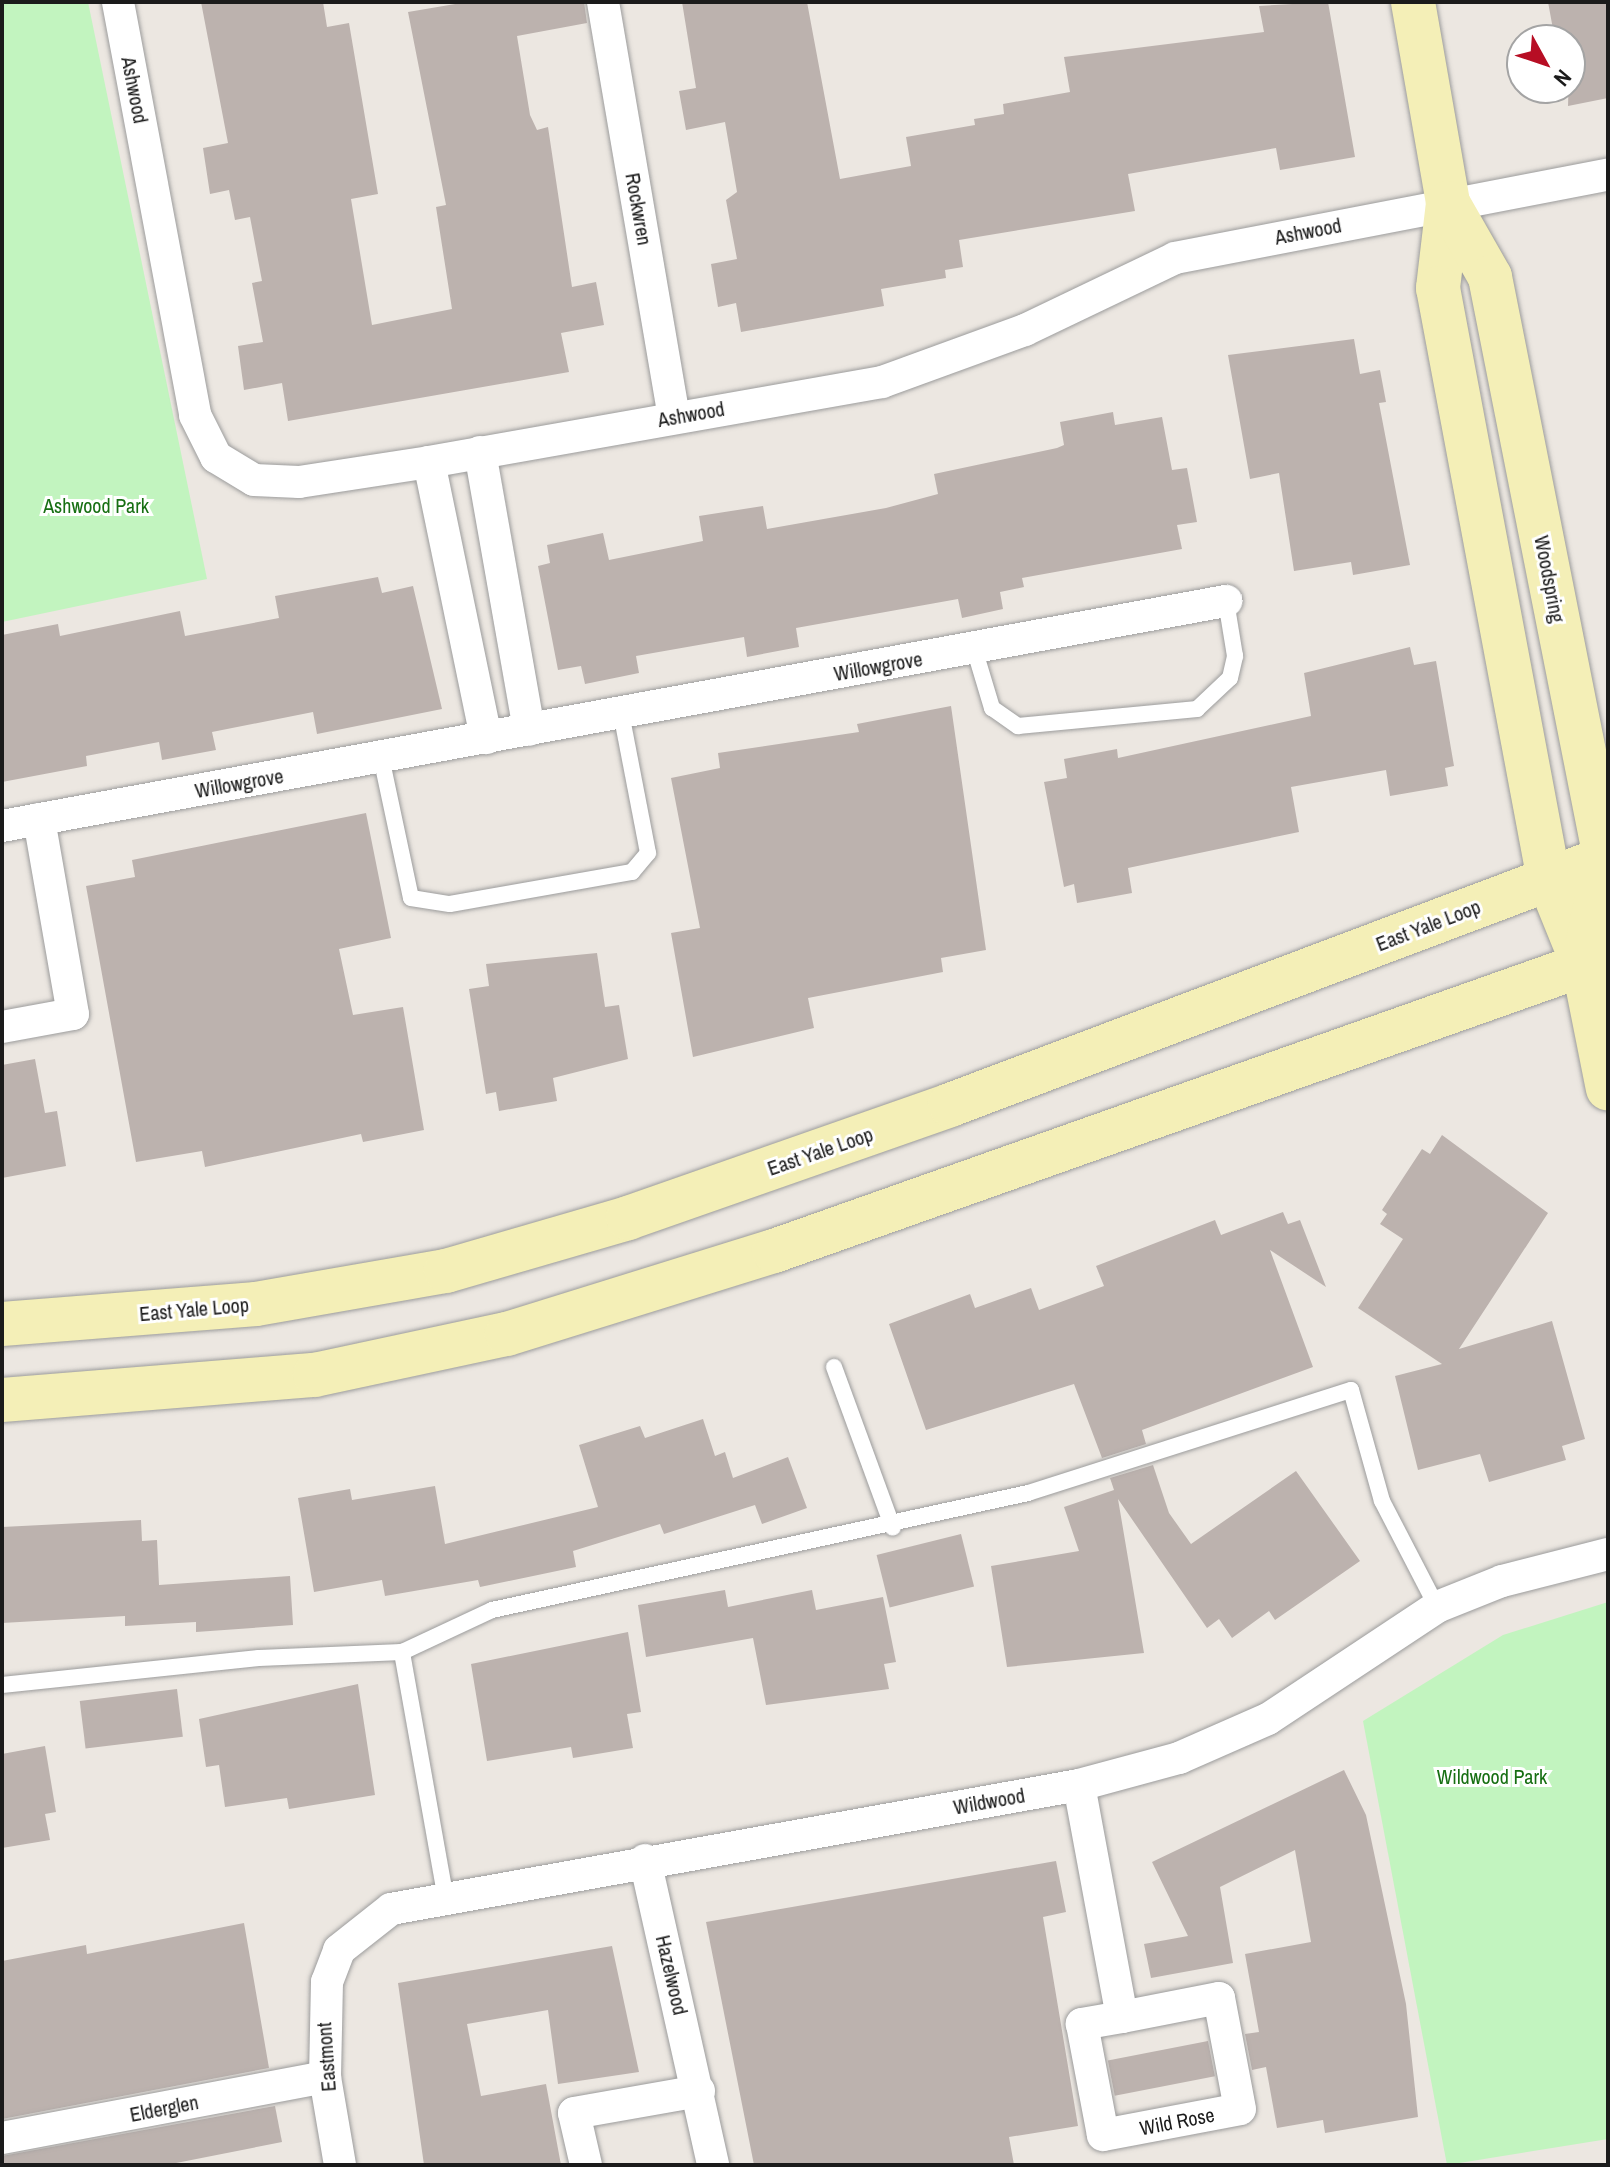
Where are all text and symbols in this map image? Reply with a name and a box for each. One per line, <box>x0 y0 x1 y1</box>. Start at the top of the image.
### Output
north arrow <box>1506 24 1586 104</box>
street label: Ashwood <box>117 55 153 125</box>
text: N <box>1547 64 1579 93</box>
street label: Rockwren <box>621 171 657 247</box>
street label: Ashwood <box>1273 213 1343 249</box>
street label: Ashwood <box>656 396 726 432</box>
park label: Ashwood Park <box>43 493 149 517</box>
street label: Woodspring <box>1530 533 1570 625</box>
street label: Willowgrove <box>832 646 924 686</box>
street label: Willowgrove <box>193 763 285 803</box>
street label: East Yale Loop <box>1372 894 1484 956</box>
street label: East Yale Loop <box>764 1122 876 1180</box>
street label: East Yale Loop <box>138 1292 250 1326</box>
park label: Wildwood Park <box>1437 1764 1547 1788</box>
street label: Wildwood <box>951 1783 1027 1819</box>
street label: Hazelwood <box>651 1933 693 2017</box>
street label: Eastmont <box>312 2022 340 2092</box>
street label: Elderglen <box>128 2090 200 2126</box>
street label: Wild Rose <box>1138 2102 1216 2140</box>

